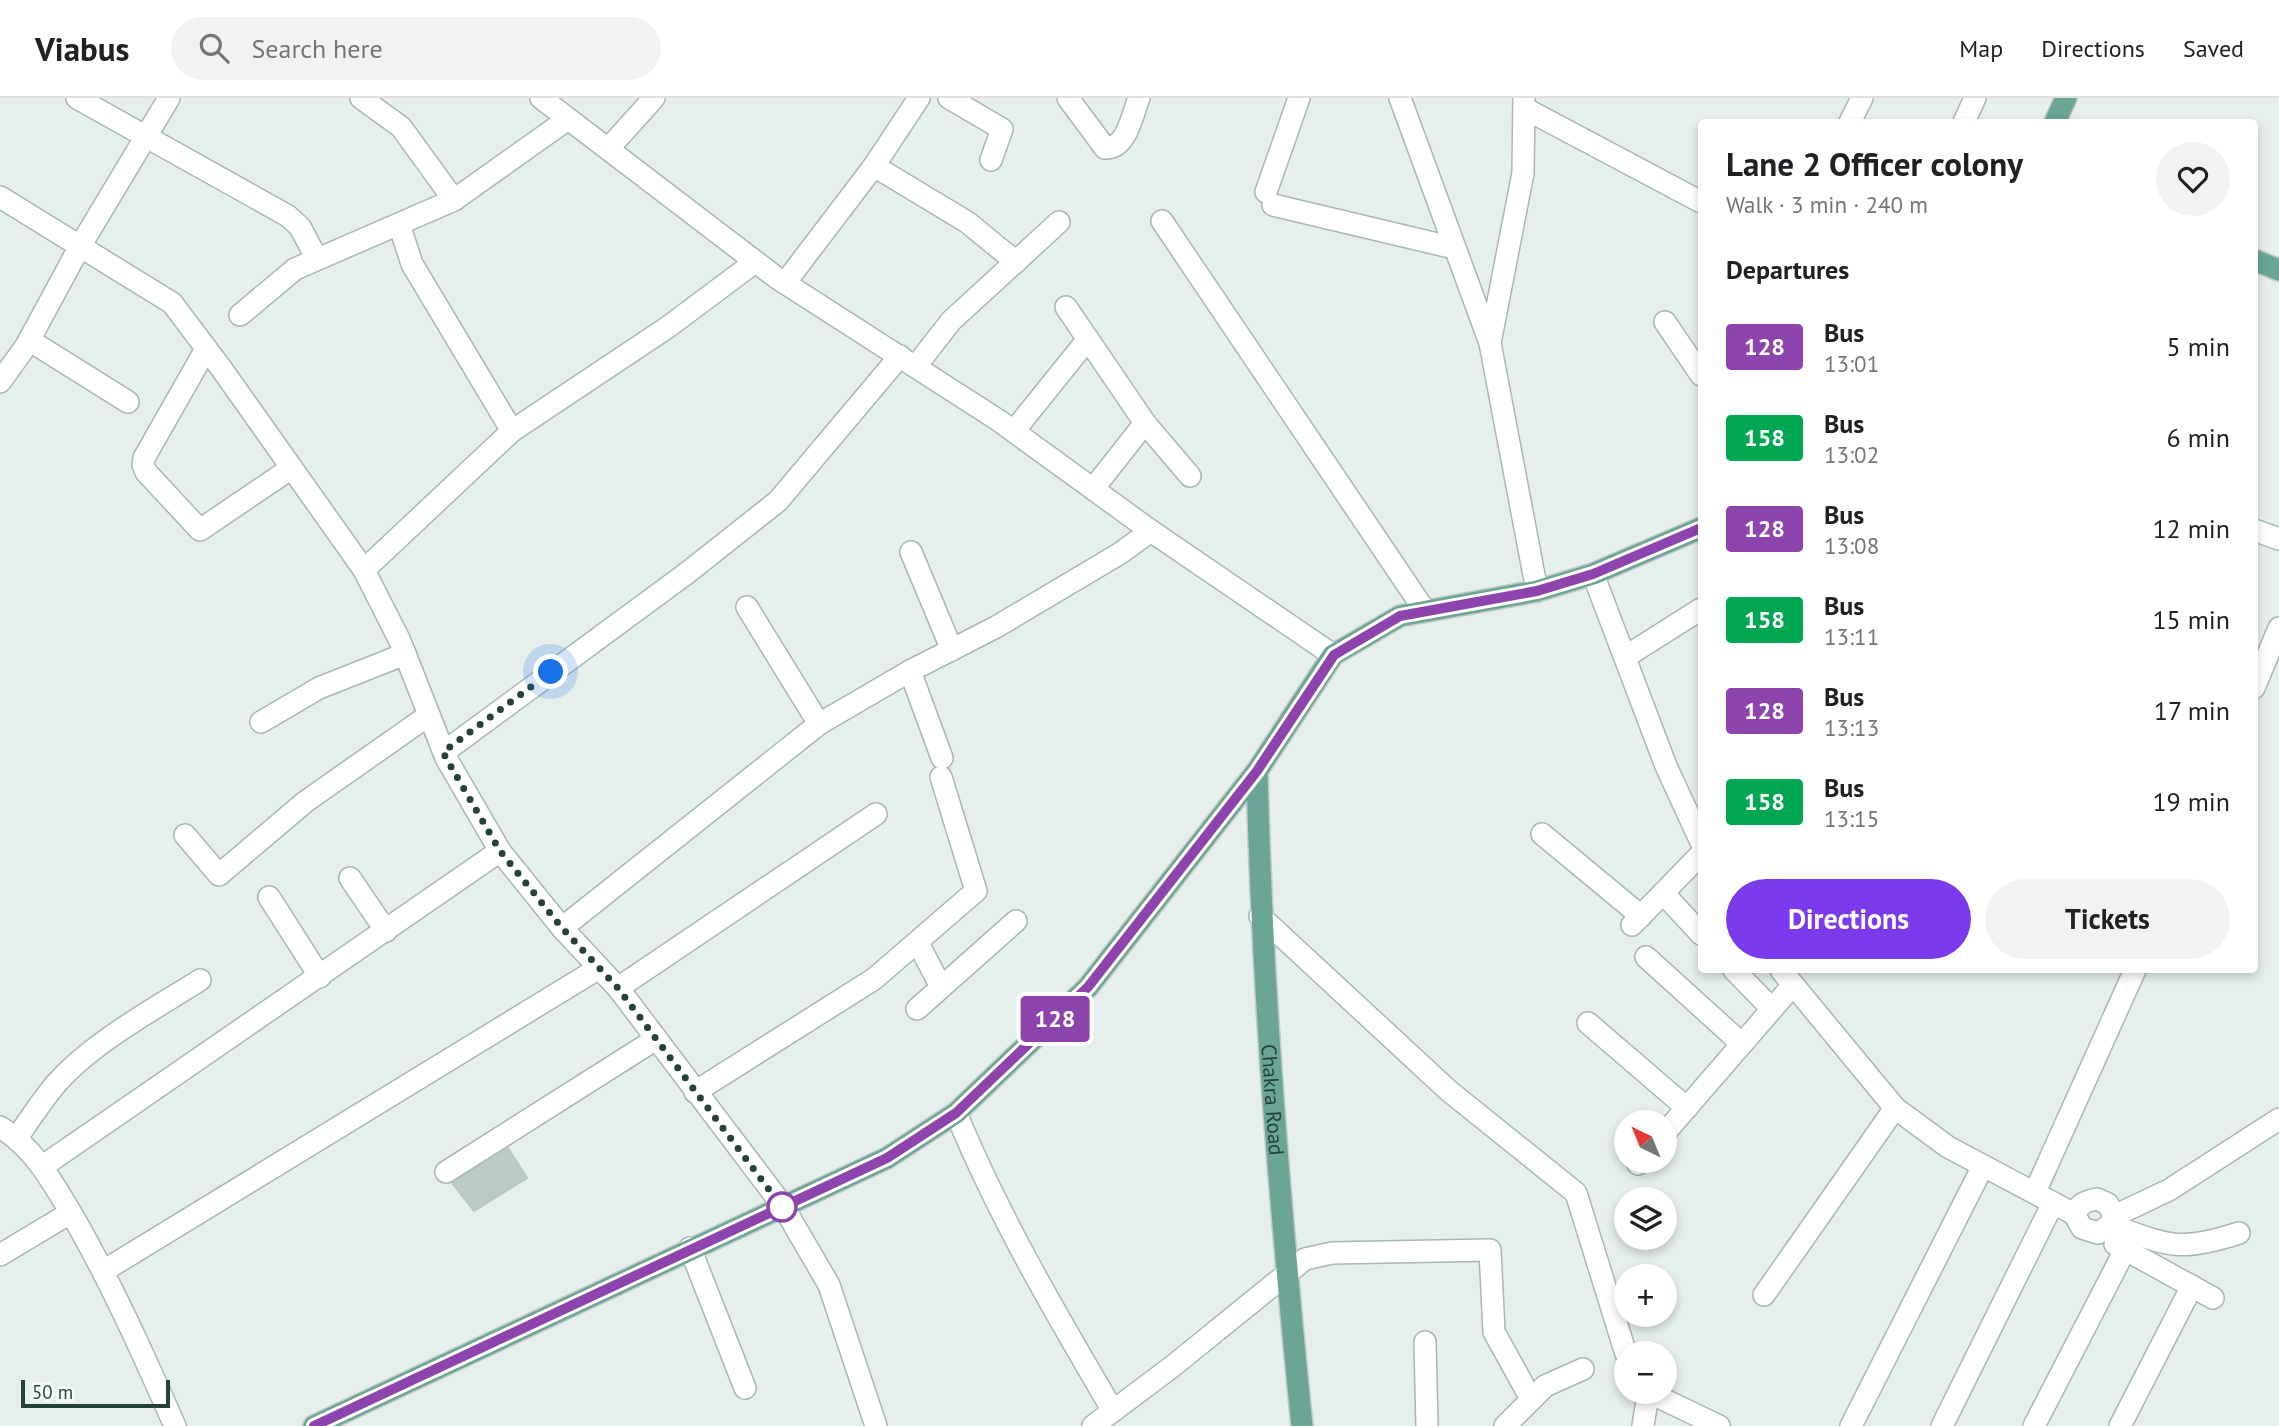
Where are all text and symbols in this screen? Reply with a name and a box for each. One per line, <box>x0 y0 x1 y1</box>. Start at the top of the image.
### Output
search box <box>171 17 661 80</box>
text: Viabus <box>35 27 129 70</box>
icon: search <box>195 29 233 67</box>
text: Search here <box>251 32 383 65</box>
text: Map <box>1959 33 2003 64</box>
text: Directions <box>2041 33 2145 64</box>
text: Saved <box>2183 33 2244 64</box>
text: Lane 2 Officer colony <box>1726 142 2023 185</box>
button: heart <box>2156 142 2230 216</box>
text: Walk · 3 min · 240 m <box>1726 190 1928 219</box>
text: Departures <box>1726 253 1849 286</box>
text: Bus <box>1824 316 1864 349</box>
text: 5 min <box>2167 330 2230 363</box>
text: 128 <box>1744 331 1785 362</box>
text: 13:01 <box>1824 349 1879 378</box>
text: Bus <box>1824 407 1864 440</box>
text: 6 min <box>2167 421 2230 454</box>
text: 158 <box>1744 422 1785 453</box>
text: 13:02 <box>1824 440 1879 469</box>
text: Bus <box>1824 498 1864 531</box>
text: 12 min <box>2152 512 2230 545</box>
text: 128 <box>1744 513 1785 544</box>
text: 13:08 <box>1824 531 1879 560</box>
text: Bus <box>1824 589 1864 622</box>
text: 15 min <box>2152 603 2230 636</box>
text: 158 <box>1744 604 1785 635</box>
text: 13:11 <box>1824 622 1879 651</box>
your location <box>533 654 568 689</box>
text: Bus <box>1824 680 1864 713</box>
text: 17 min <box>2154 694 2230 727</box>
text: 128 <box>1744 695 1785 726</box>
text: 13:13 <box>1824 713 1879 742</box>
text: Bus <box>1824 771 1864 804</box>
text: 19 min <box>2152 785 2230 818</box>
text: 158 <box>1744 786 1785 817</box>
text: 13:15 <box>1824 804 1879 833</box>
button: Directions <box>1726 879 1971 959</box>
button: Tickets <box>1985 879 2230 959</box>
line badge: 128 <box>1015 996 1095 1042</box>
text: 128 <box>1035 1003 1075 1034</box>
street label: Chakra Road <box>1256 1043 1291 1156</box>
north arrow <box>1614 1110 1676 1172</box>
map controls <box>1614 1110 1677 1404</box>
button: layers <box>1614 1187 1677 1250</box>
unlabelled marker <box>767 1192 797 1222</box>
button: + <box>1614 1264 1677 1327</box>
button: − <box>1614 1341 1677 1404</box>
scale bar <box>21 1377 170 1409</box>
text: 50 m <box>32 1380 73 1404</box>

